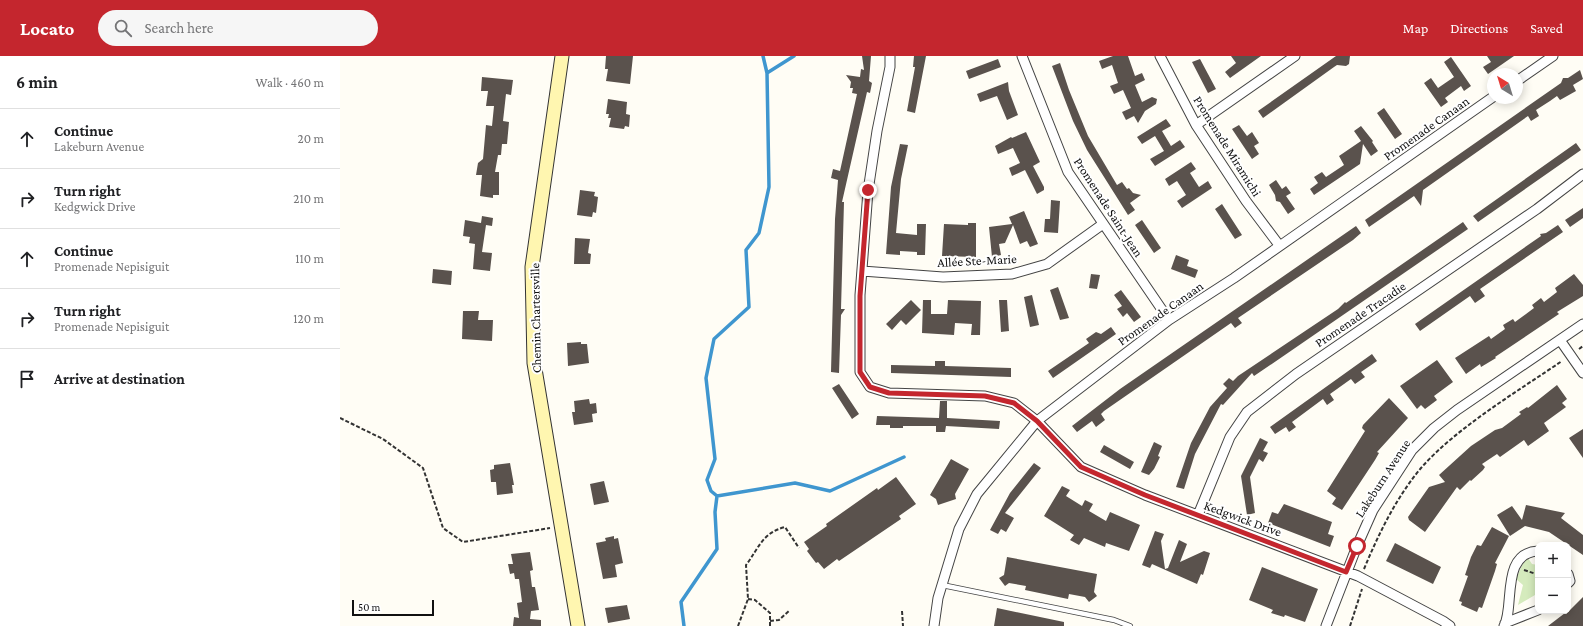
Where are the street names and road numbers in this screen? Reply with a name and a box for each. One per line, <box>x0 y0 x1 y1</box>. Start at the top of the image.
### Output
street label: Promenade Miramichi <box>1191 93 1265 200</box>
street label: Promenade Canaan <box>1381 93 1472 164</box>
street label: Promenade Saint-Jean <box>1071 155 1146 260</box>
street label: Allée Ste-Marie <box>937 251 1017 270</box>
street label: Chemin Chartersville <box>527 262 544 373</box>
street label: Promenade Canaan <box>1115 278 1206 349</box>
street label: Promenade Tracadie <box>1312 278 1409 350</box>
street label: Lakeburn Avenue <box>1352 436 1413 520</box>
street label: Kedgwick Drive <box>1202 498 1284 540</box>

